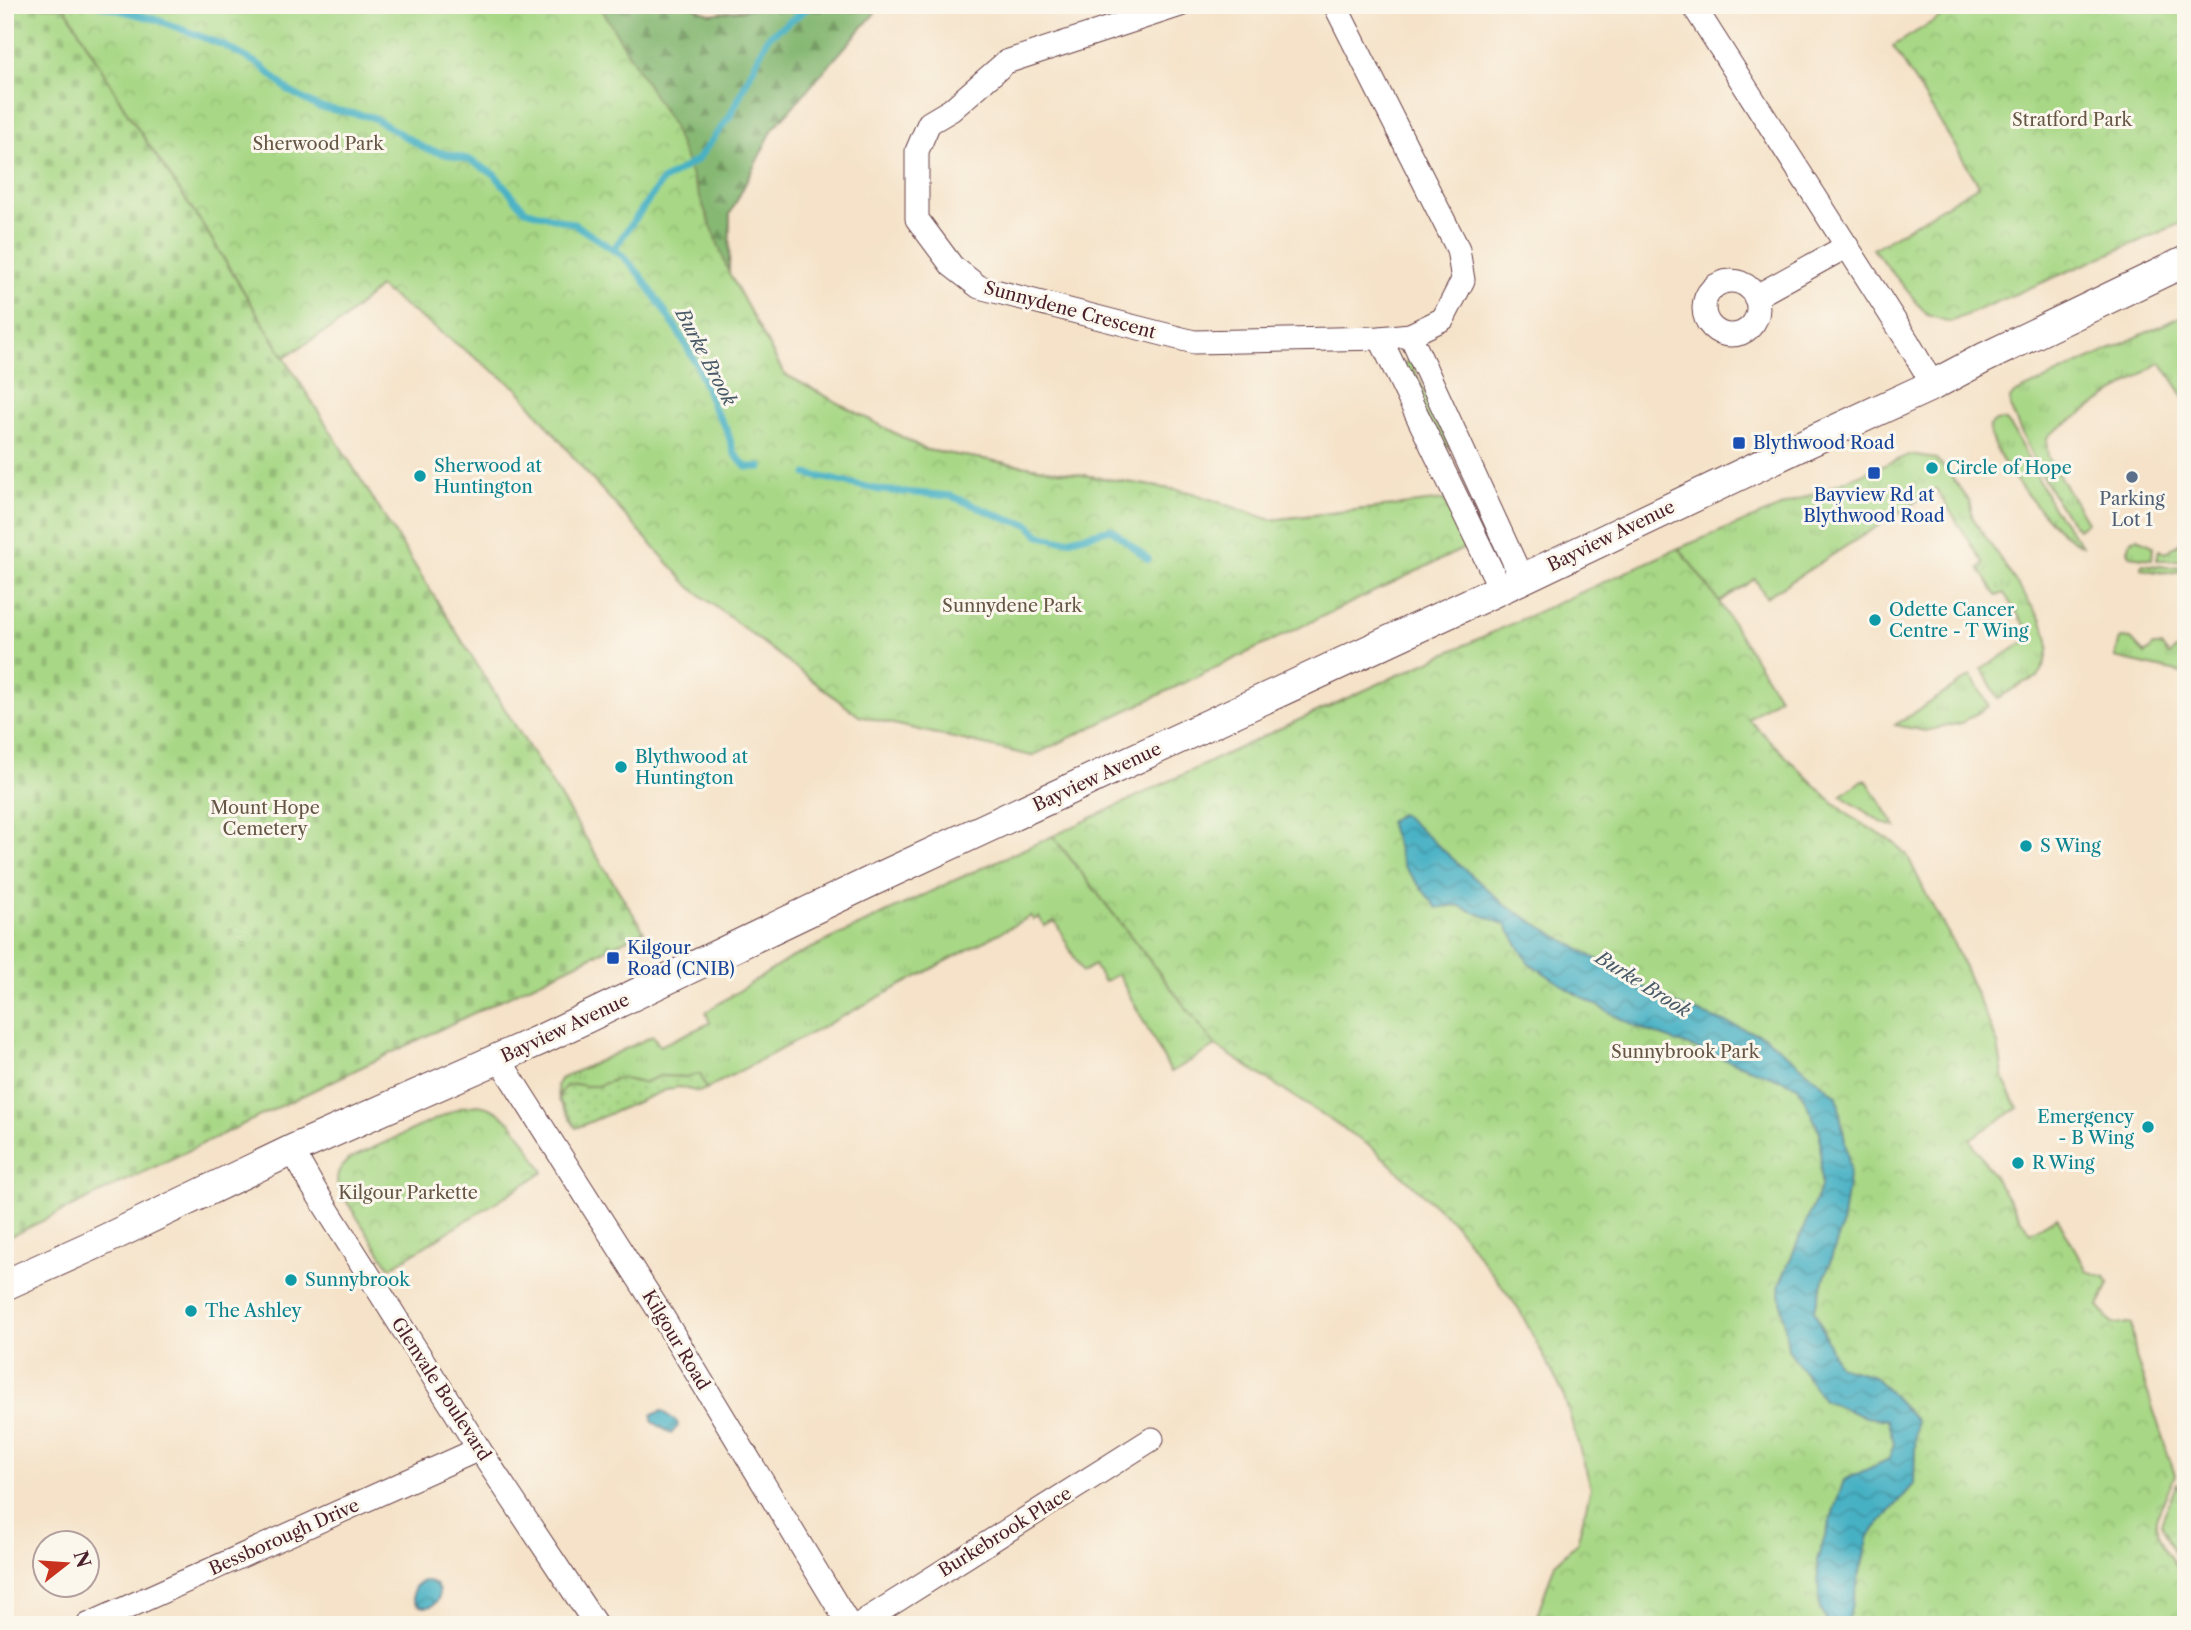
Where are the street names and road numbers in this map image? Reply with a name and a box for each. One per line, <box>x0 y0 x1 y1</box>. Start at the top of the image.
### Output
street label: Sunnydene Crescent <box>982 276 1159 344</box>
street label: Bayview Avenue <box>1544 496 1678 576</box>
street label: Bayview Avenue <box>1029 738 1165 816</box>
street label: Bayview Avenue <box>497 989 633 1067</box>
street label: Kilgour Road <box>637 1286 715 1394</box>
street label: Glenvale Boulevard <box>386 1313 496 1465</box>
street label: Burkebrook Place <box>935 1482 1075 1582</box>
street label: Bessborough Drive <box>206 1494 362 1580</box>

